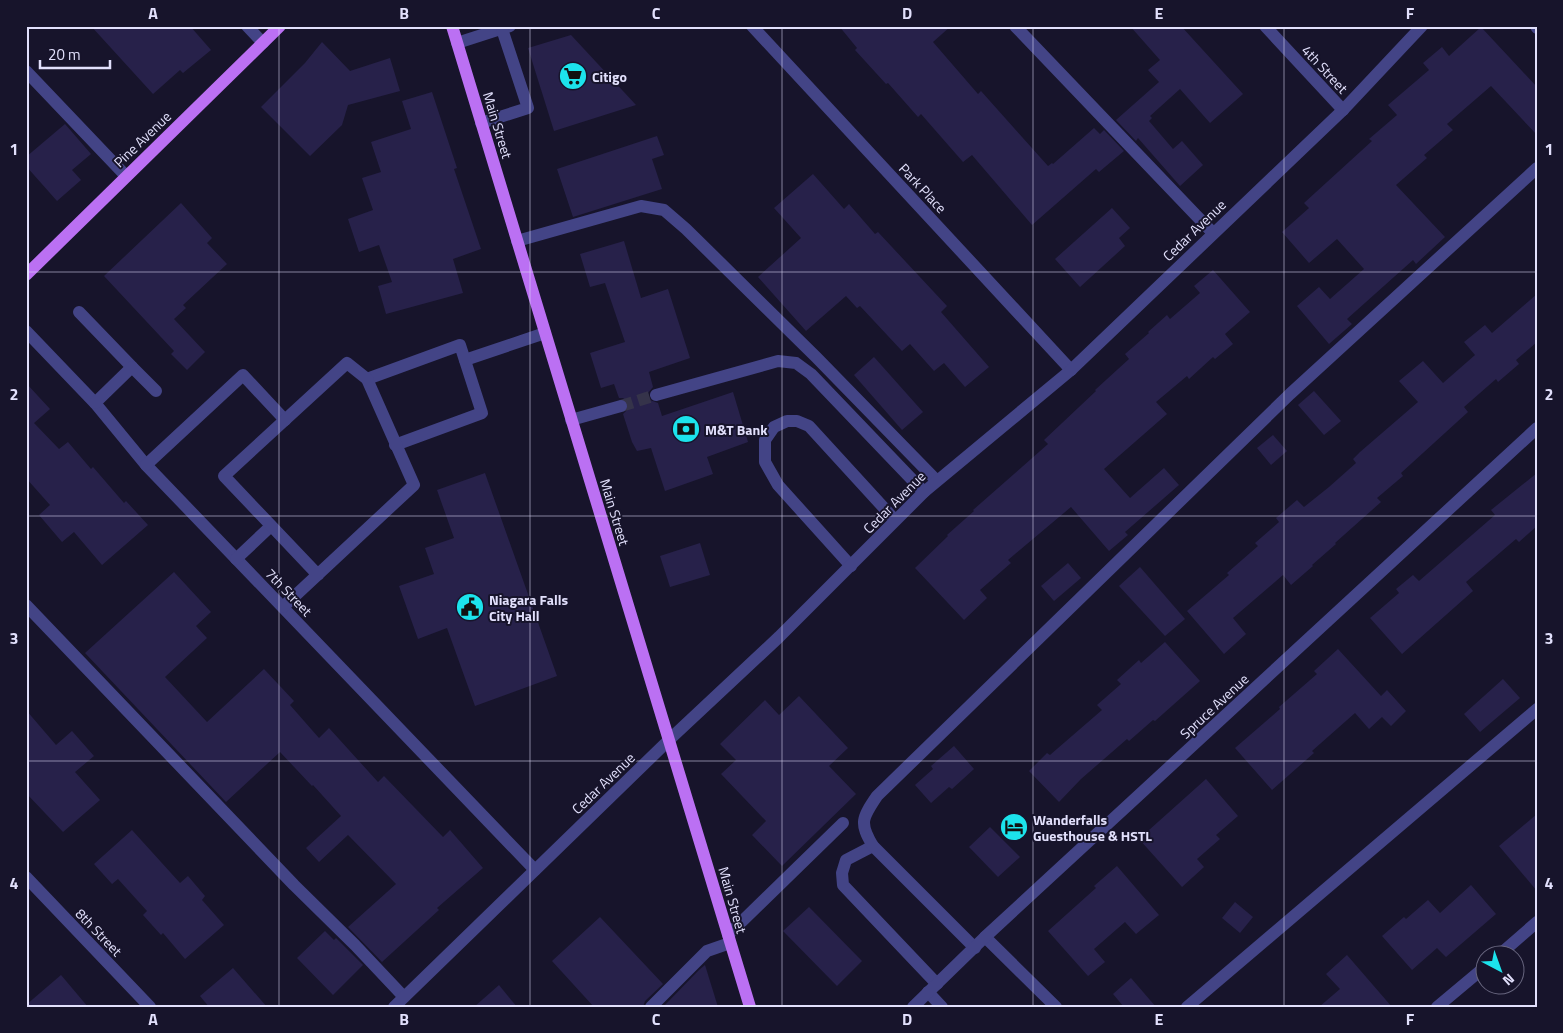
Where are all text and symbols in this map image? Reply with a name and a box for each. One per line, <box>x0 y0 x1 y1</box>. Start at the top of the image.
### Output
text: A <box>148 1 158 25</box>
text: B <box>399 1 409 25</box>
text: C <box>652 1 661 25</box>
text: D <box>902 1 912 25</box>
text: E <box>1155 1 1164 25</box>
text: F <box>1406 1 1415 25</box>
scale bar <box>40 38 110 70</box>
street label: 4th Street <box>1297 40 1353 98</box>
text: 20 m <box>48 43 81 66</box>
supermarket icon: Citigo <box>558 61 588 91</box>
place label: Citigo <box>592 66 627 87</box>
street label: Main Street <box>478 89 518 161</box>
street label: Pine Avenue <box>109 106 175 172</box>
text: 1 <box>10 137 18 161</box>
text: 1 <box>1545 137 1553 161</box>
street label: Park Place <box>894 158 952 218</box>
street label: Cedar Avenue <box>1158 194 1230 266</box>
text: 2 <box>10 382 18 406</box>
text: 2 <box>1545 382 1553 406</box>
bank icon: M&T Bank <box>671 414 701 444</box>
place label: M&T Bank <box>705 419 768 440</box>
street label: Cedar Avenue <box>858 466 930 538</box>
street label: Main Street <box>595 476 635 548</box>
street label: 7th Street <box>261 563 317 621</box>
place label: Niagara Falls City Hall <box>489 589 568 626</box>
public building icon: Niagara Falls City Hall <box>455 592 485 622</box>
text: 3 <box>10 626 18 650</box>
text: 3 <box>1545 626 1553 650</box>
street label: Spruce Avenue <box>1175 669 1253 743</box>
street label: Cedar Avenue <box>567 747 639 819</box>
place label: Wanderfalls Guesthouse & HSTL <box>1033 809 1152 846</box>
hotel icon: Wanderfalls Guesthouse & HSTL <box>999 812 1029 842</box>
street label: Main Street <box>713 864 753 936</box>
text: 4 <box>10 871 19 895</box>
text: 4 <box>1545 871 1554 895</box>
street label: 8th Street <box>71 903 127 961</box>
north arrow <box>1476 946 1526 996</box>
text: N <box>1498 969 1519 991</box>
text: A <box>148 1007 158 1031</box>
text: B <box>399 1007 409 1031</box>
text: C <box>652 1007 661 1031</box>
text: D <box>902 1007 912 1031</box>
text: E <box>1155 1007 1164 1031</box>
text: F <box>1406 1007 1415 1031</box>

